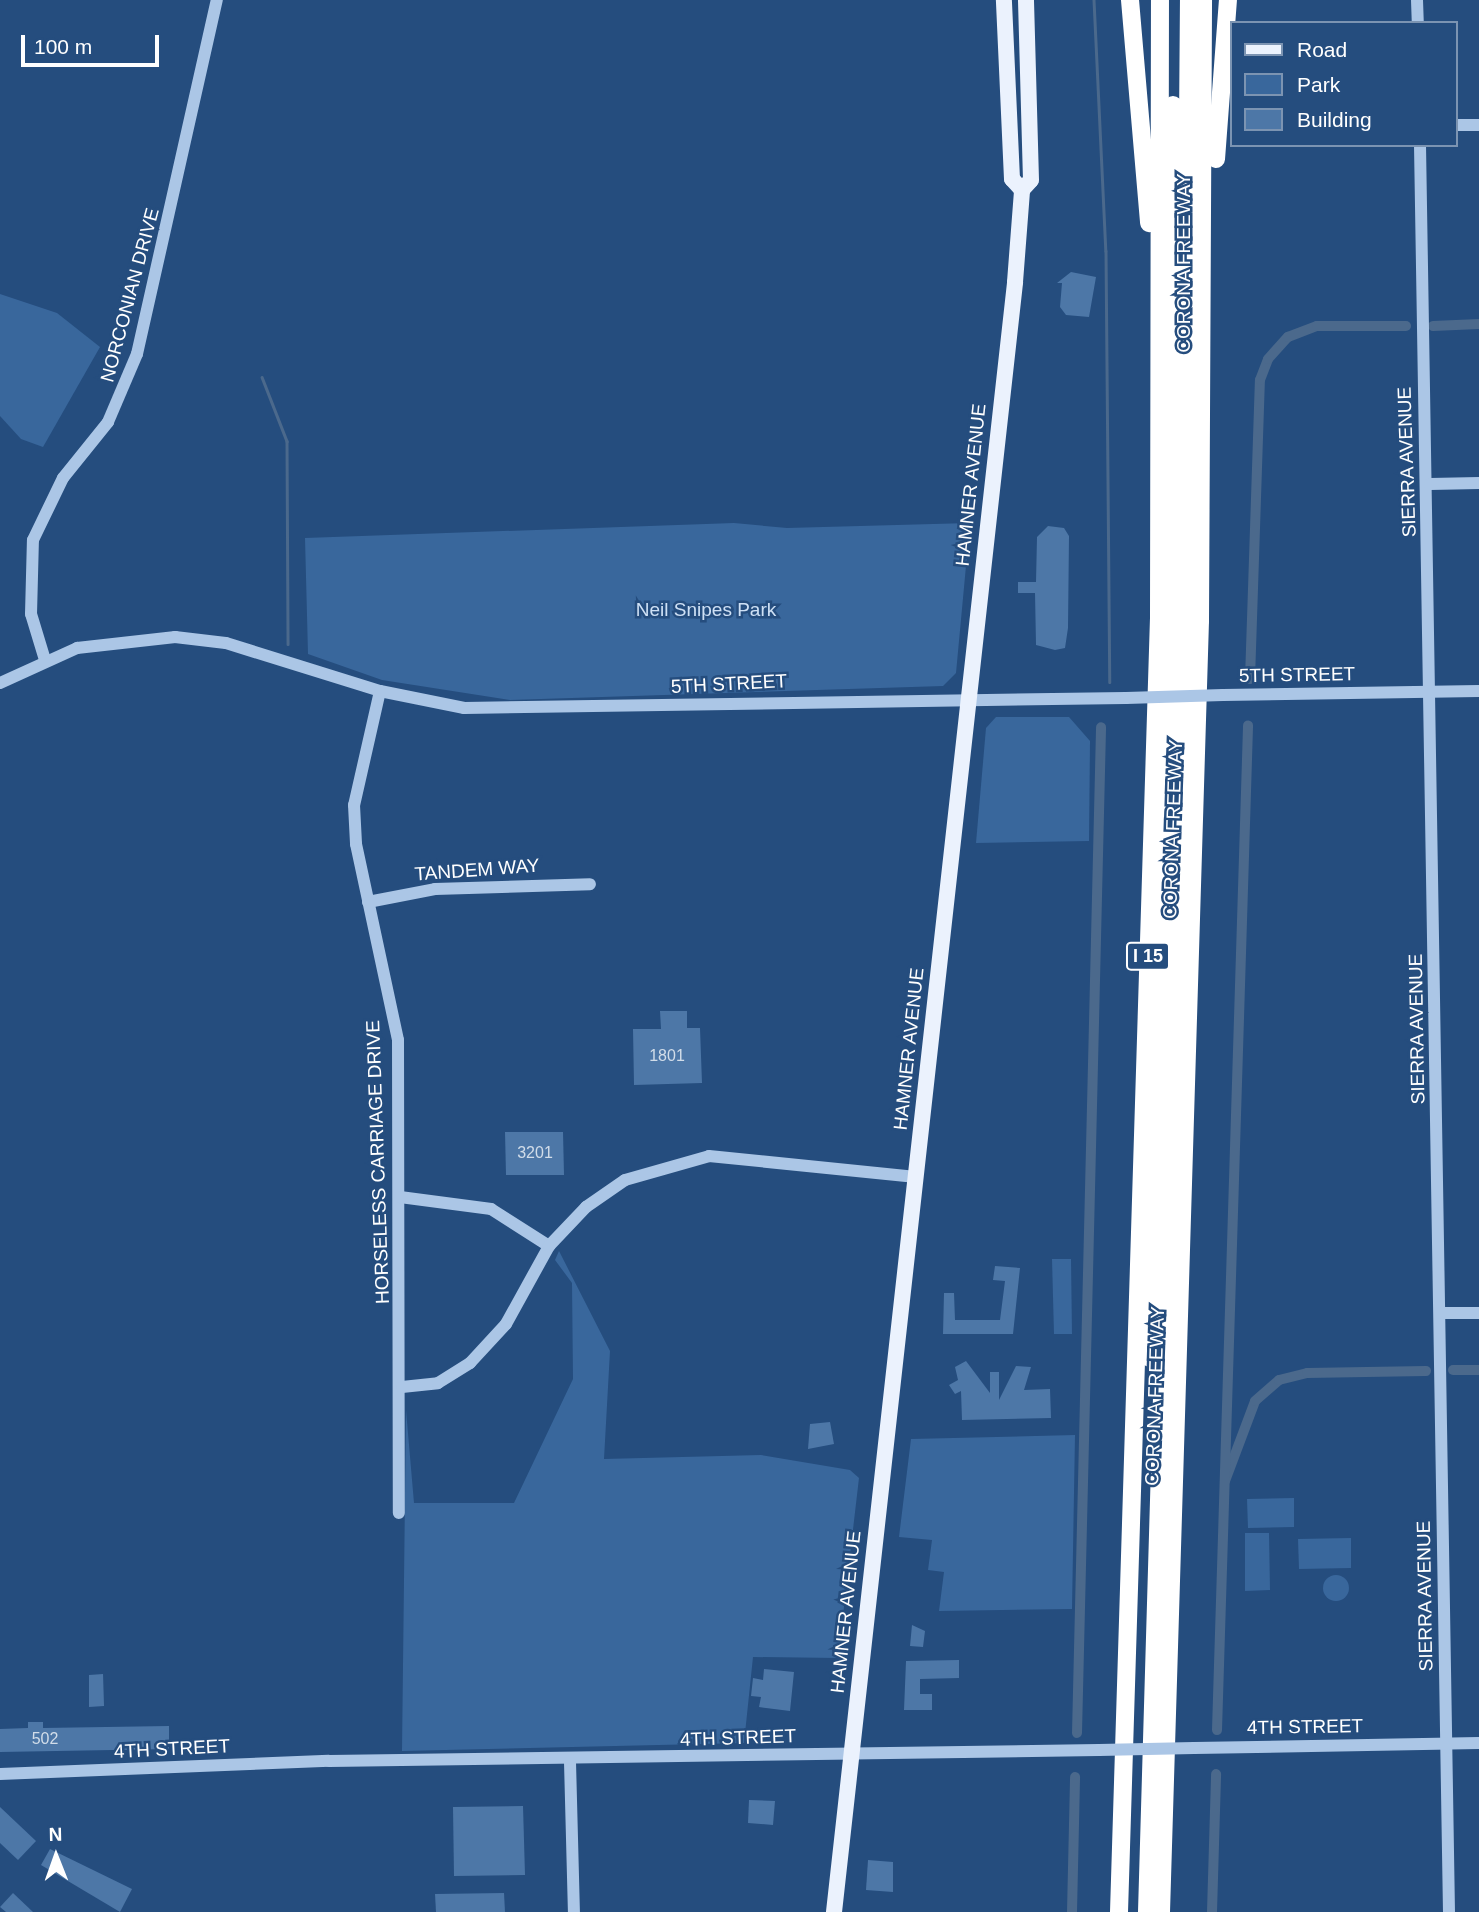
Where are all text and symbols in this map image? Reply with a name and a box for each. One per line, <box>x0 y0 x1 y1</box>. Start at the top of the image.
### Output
scale bar <box>24 21 163 65</box>
legend <box>1230 21 1458 147</box>
text: 100 m <box>34 35 92 58</box>
text: Road <box>1297 38 1347 61</box>
text: Park <box>1297 73 1340 96</box>
text: Building <box>1297 108 1372 131</box>
street label: CORONA FREEWAY <box>1173 173 1195 353</box>
street label: NORCONIAN DRIVE <box>96 205 164 385</box>
street label: SIERRA AVENUE <box>1393 385 1421 539</box>
street label: HAMNER AVENUE <box>951 402 991 568</box>
park label: Neil Snipes Park <box>636 599 776 621</box>
street label: 5TH STREET <box>1239 663 1355 687</box>
street label: 5TH STREET <box>670 670 788 698</box>
street label: CORONA FREEWAY <box>1158 738 1188 920</box>
street label: TANDEM WAY <box>414 854 540 886</box>
road number: I 15 <box>1125 942 1171 971</box>
street label: SIERRA AVENUE <box>1404 952 1430 1106</box>
street label: HAMNER AVENUE <box>889 966 929 1132</box>
street label: HORSELESS CARRIAGE DRIVE <box>362 1020 394 1304</box>
house number: 1801 <box>649 1046 685 1066</box>
house number: 3201 <box>517 1143 553 1163</box>
street label: CORONA FREEWAY <box>1140 1305 1170 1487</box>
street label: SIERRA AVENUE <box>1412 1519 1438 1673</box>
street label: HAMNER AVENUE <box>826 1529 866 1695</box>
street label: 4TH STREET <box>1247 1715 1363 1739</box>
street label: 4TH STREET <box>680 1725 796 1751</box>
house number: 502 <box>32 1729 58 1749</box>
street label: 4TH STREET <box>113 1735 231 1763</box>
north arrow <box>21 1821 91 1891</box>
text: N <box>49 1824 63 1845</box>

